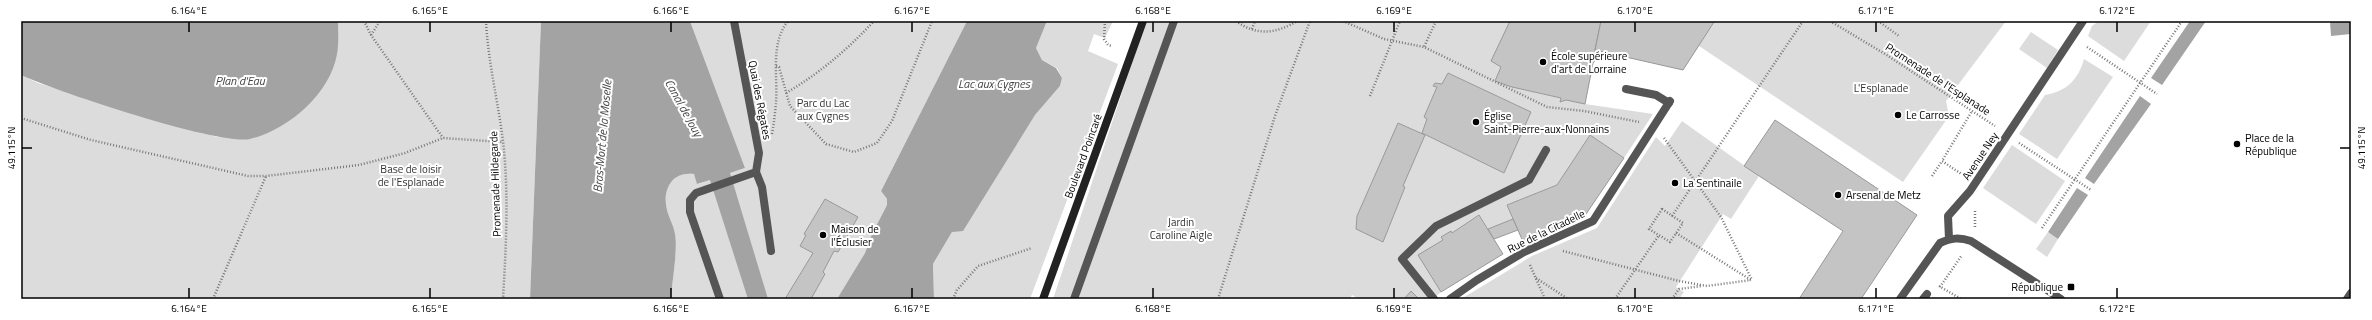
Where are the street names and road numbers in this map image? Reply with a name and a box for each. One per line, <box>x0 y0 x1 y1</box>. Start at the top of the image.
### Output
street label: Promenade de l'Esplanade <box>1882 39 1994 119</box>
street label: Quai des Régates <box>744 59 776 141</box>
street label: Boulevard Poincaré <box>1060 111 1106 201</box>
street label: Avenue Ney <box>1958 128 2002 183</box>
street label: Promenade Hildegarde <box>485 130 505 237</box>
street label: Rue de la Citadelle <box>1504 205 1588 257</box>

